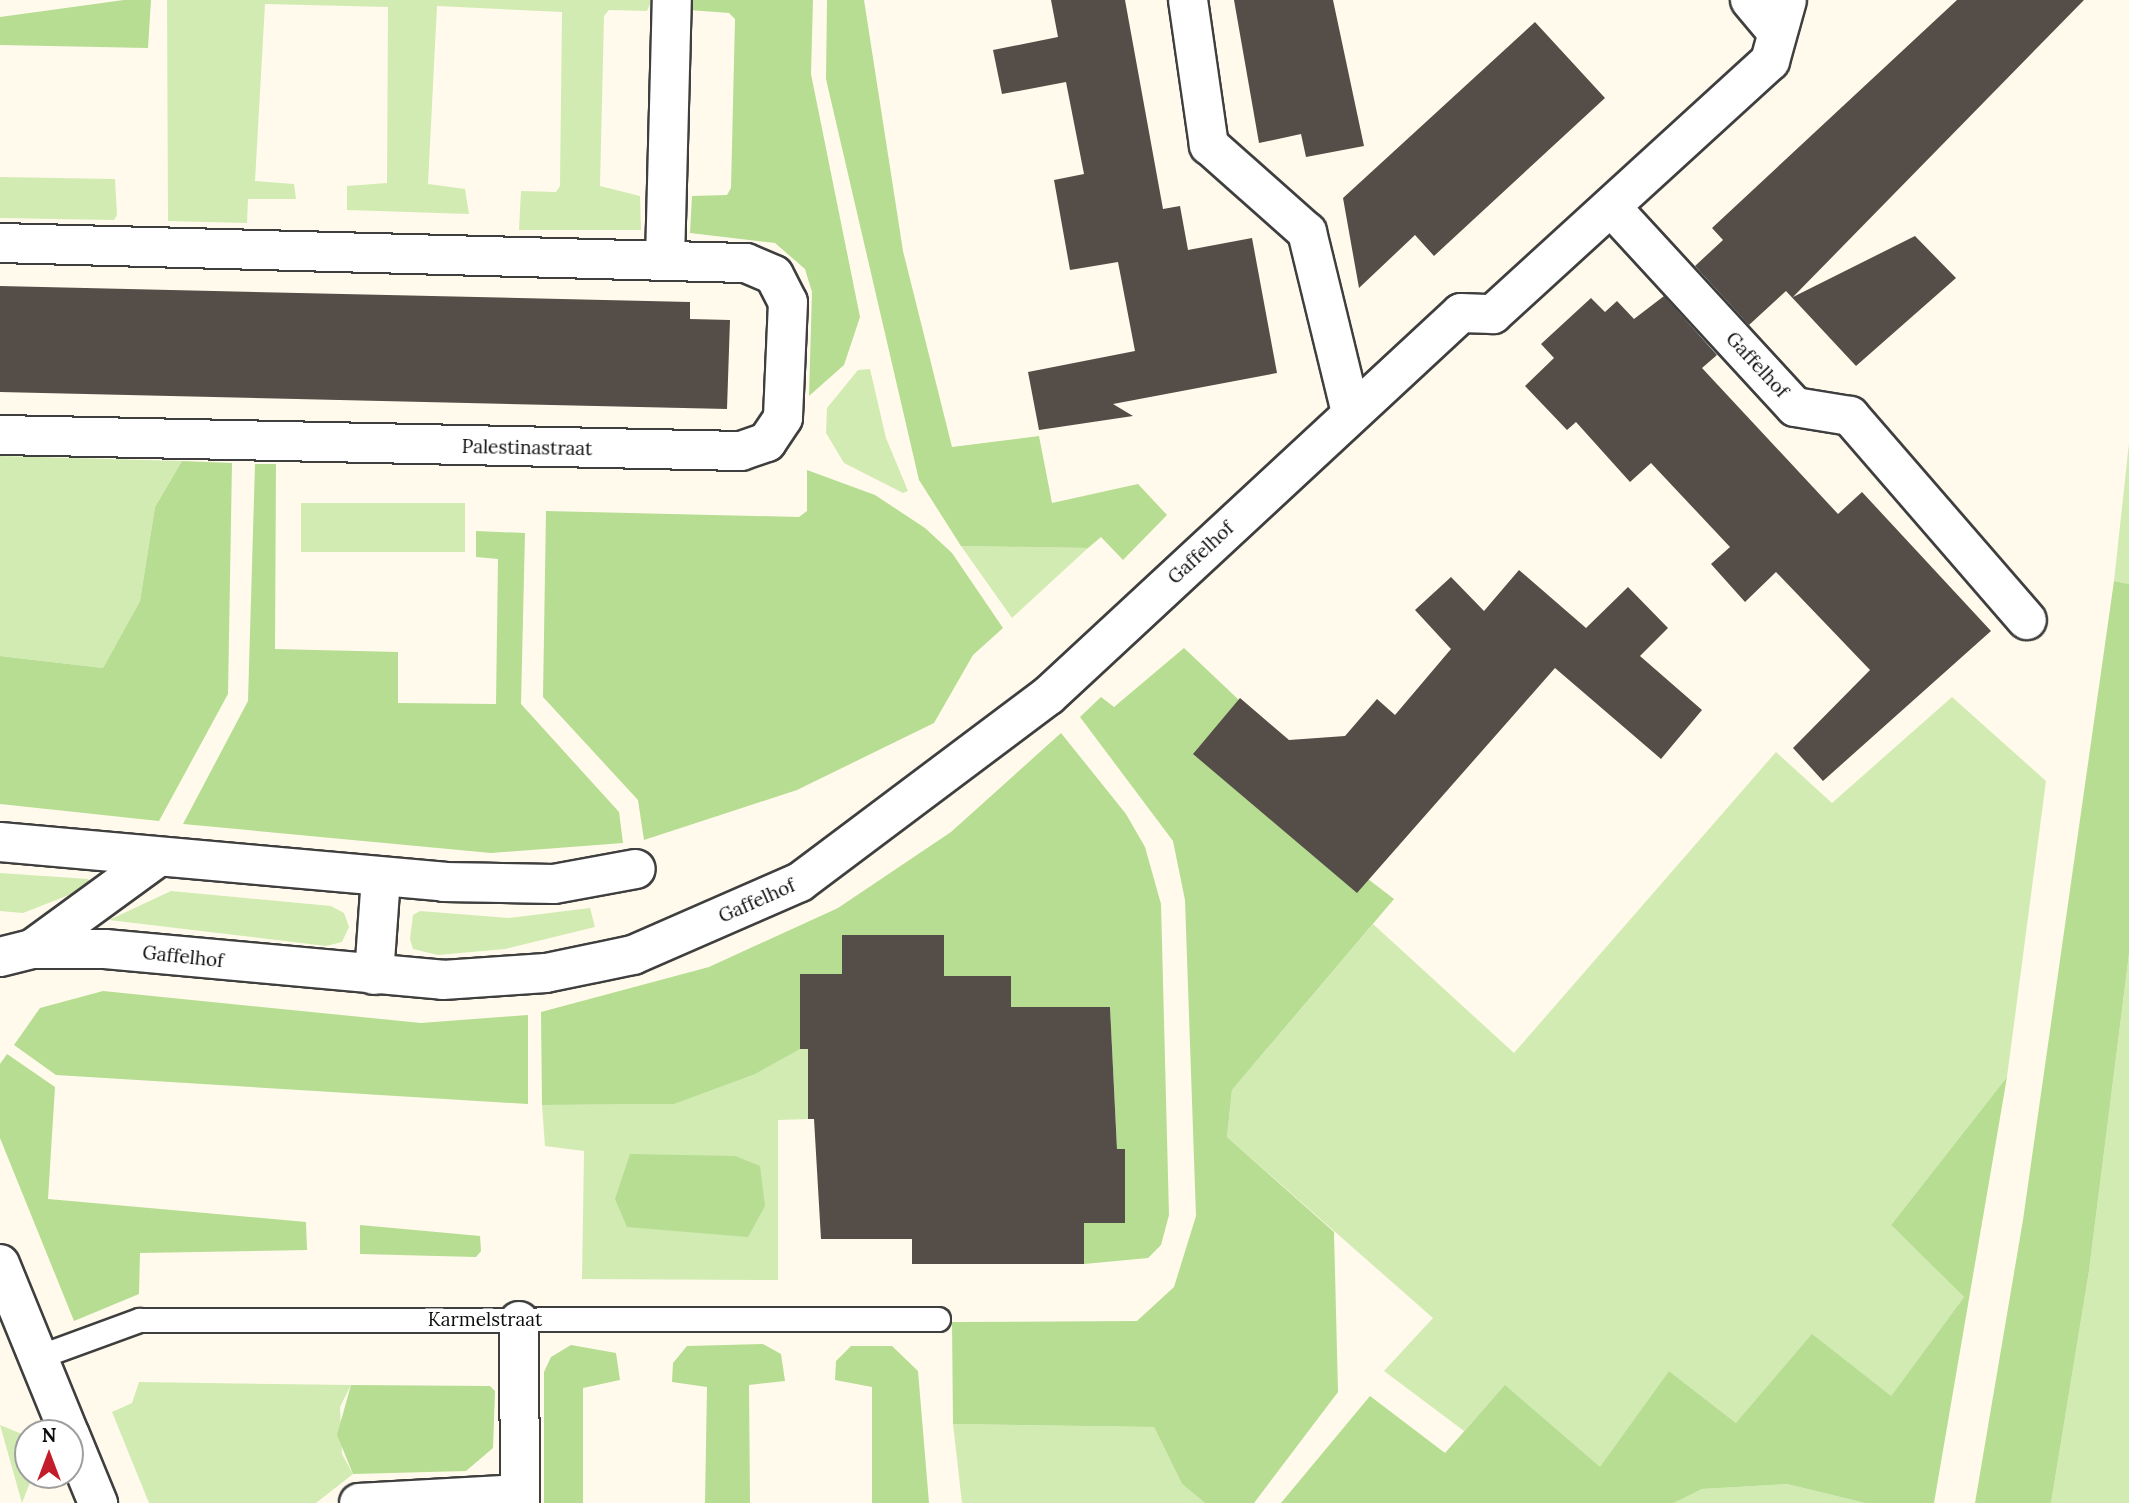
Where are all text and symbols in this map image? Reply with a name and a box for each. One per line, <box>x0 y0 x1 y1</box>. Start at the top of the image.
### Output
street label: Gaffelhof <box>1721 327 1793 403</box>
street label: Palestinastraat <box>462 435 592 461</box>
street label: Gaffelhof <box>1163 517 1239 589</box>
street label: Gaffelhof <box>715 874 799 928</box>
street label: Gaffelhof <box>141 941 225 973</box>
street label: Karmelstraat <box>428 1309 542 1331</box>
north arrow <box>14 1419 84 1489</box>
text: N <box>42 1423 56 1447</box>

